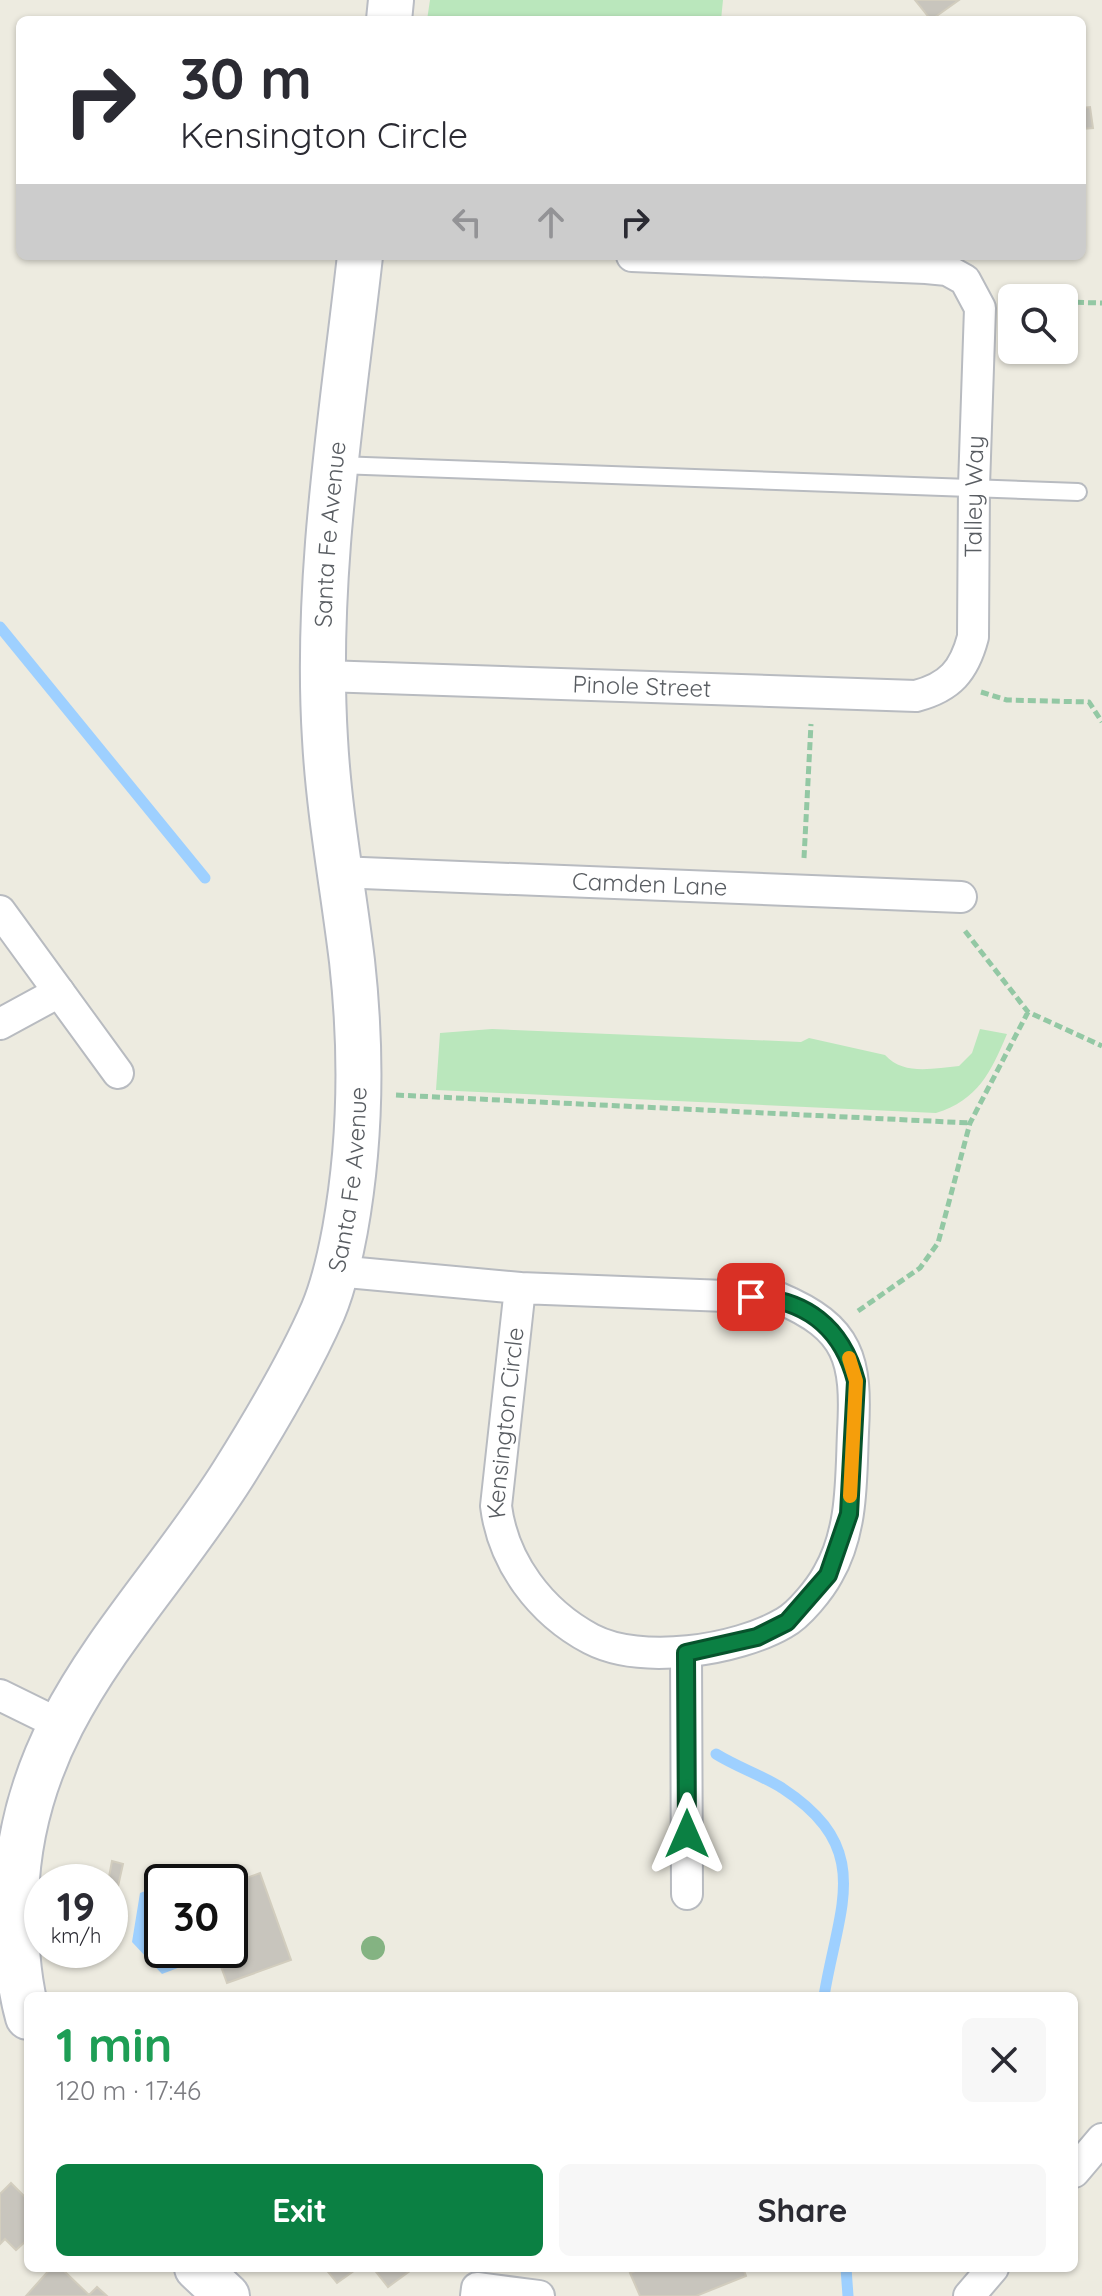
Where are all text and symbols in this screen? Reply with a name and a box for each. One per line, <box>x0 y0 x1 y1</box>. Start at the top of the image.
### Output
text: 30 m <box>180 43 312 113</box>
icon: right <box>48 48 152 152</box>
text: Kensington Circle <box>180 112 468 157</box>
icon: left <box>445 200 489 244</box>
icon: ahead <box>529 200 573 244</box>
icon: right <box>613 200 657 244</box>
map controls <box>998 284 1078 364</box>
button: search <box>998 284 1078 364</box>
street label: Talley Way <box>958 435 990 558</box>
street label: Santa Fe Avenue <box>307 440 352 628</box>
street label: Pinole Street <box>572 668 712 703</box>
street label: Camden Lane <box>572 865 728 902</box>
street label: Santa Fe Avenue <box>321 1086 372 1275</box>
pin <box>717 1263 785 1331</box>
icon: arrive <box>729 1275 773 1319</box>
street label: Kensington Circle <box>480 1326 530 1521</box>
position arrow <box>645 1792 729 1876</box>
speed limit sign: 30 <box>144 1864 248 1968</box>
text: 19 <box>57 1881 95 1931</box>
text: km/h <box>51 1923 101 1948</box>
text: 1 min <box>56 2014 172 2074</box>
button: close <box>962 2018 1046 2102</box>
text: 120 m · 17:46 <box>56 2074 201 2107</box>
button: Exit <box>56 2164 543 2256</box>
button: Share <box>559 2164 1046 2256</box>

